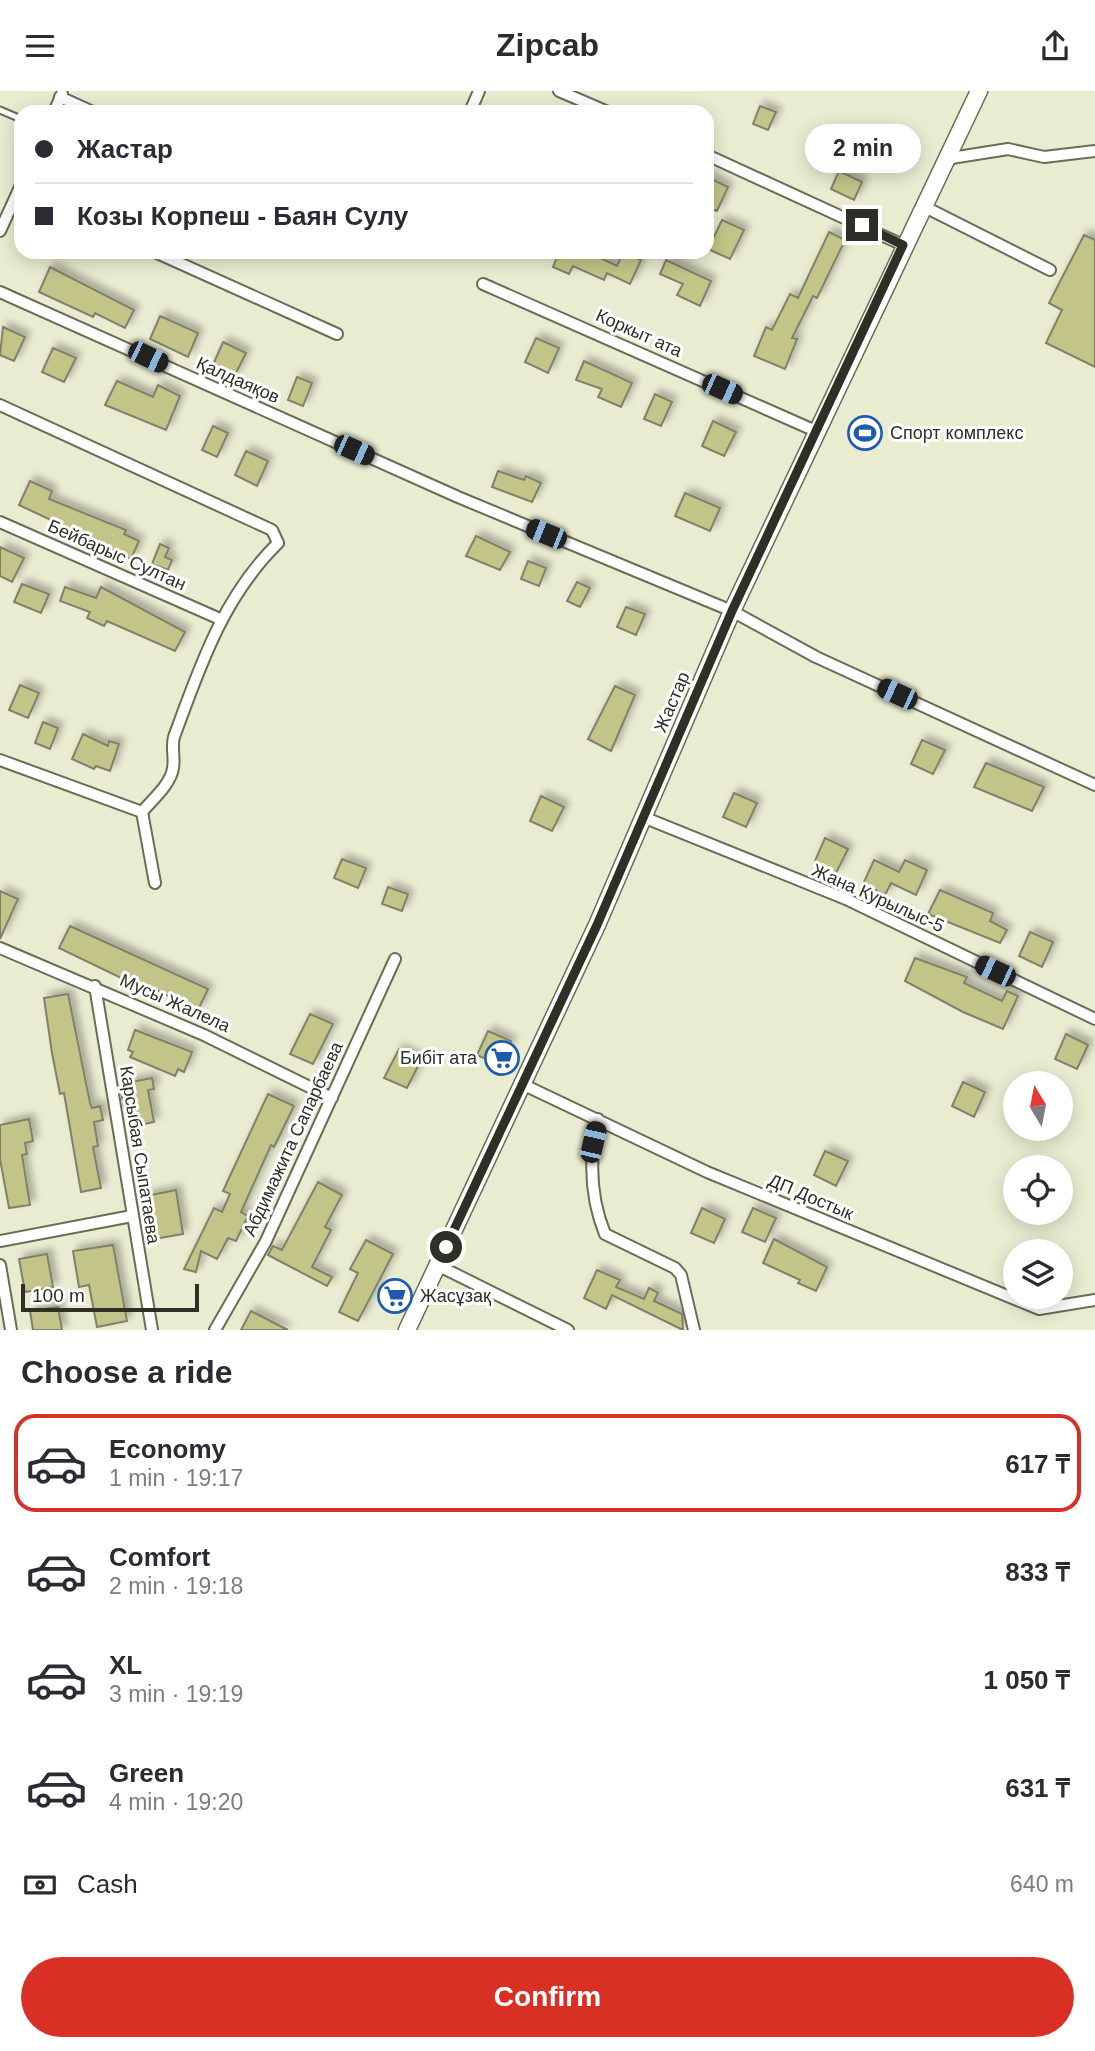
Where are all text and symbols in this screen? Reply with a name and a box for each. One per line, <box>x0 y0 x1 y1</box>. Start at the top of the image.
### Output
icon: menu <box>21 27 59 65</box>
text: Zipcab <box>496 27 599 63</box>
icon: share <box>1036 27 1074 65</box>
callout: 2 min <box>804 123 920 173</box>
text: Жастар <box>77 134 173 164</box>
text: 2 min <box>833 135 893 161</box>
text: Козы Корпеш - Баян Сулу <box>77 201 408 231</box>
route end <box>846 209 878 241</box>
street label: Коркыт ата <box>593 305 686 361</box>
car <box>125 338 172 376</box>
street label: Қалдаяқов <box>193 353 283 407</box>
car <box>699 371 746 407</box>
sports icon: Спорт комплекс <box>846 414 884 452</box>
place label: Спорт комплекс <box>890 423 1023 443</box>
car <box>331 432 378 468</box>
street label: Бейбарыс Султан <box>45 516 189 594</box>
car <box>523 516 570 552</box>
street label: Жастар <box>650 669 694 735</box>
car <box>874 676 921 712</box>
street label: Жана Курылыс-5 <box>809 860 947 936</box>
car <box>972 953 1019 989</box>
street label: Мусы Жалела <box>117 970 234 1037</box>
street label: Абдимажита Сапарбаева <box>239 1038 347 1239</box>
supermarket icon: Бибіт ата <box>483 1039 521 1077</box>
place label: Бибіт ата <box>400 1048 478 1068</box>
street label: Карсыбая Сыпатаева <box>116 1065 164 1246</box>
north arrow <box>1003 1071 1073 1141</box>
map controls <box>1003 1071 1073 1309</box>
car <box>579 1119 608 1165</box>
button: locate <box>1003 1155 1073 1225</box>
street label: ДП Достык <box>765 1170 857 1224</box>
route start <box>430 1231 462 1263</box>
button: layers <box>1003 1239 1073 1309</box>
supermarket icon: Жасұзақ <box>376 1277 414 1315</box>
scale bar <box>21 1281 200 1313</box>
text: 100 m <box>32 1285 85 1306</box>
place label: Жасұзақ <box>420 1286 491 1306</box>
text: Choose a ride <box>21 1354 233 1390</box>
icon: car <box>25 1432 88 1495</box>
text: Economy <box>109 1434 226 1464</box>
text: 617 ₸ <box>1005 1449 1070 1479</box>
text: 1 min · 19:17 <box>109 1465 243 1491</box>
icon: car <box>25 1540 88 1603</box>
text: Comfort <box>109 1542 210 1572</box>
text: 833 ₸ <box>1005 1557 1070 1587</box>
text: 2 min · 19:18 <box>109 1573 243 1599</box>
icon: car <box>25 1648 88 1711</box>
text: XL <box>109 1650 142 1680</box>
text: 1 050 ₸ <box>984 1665 1070 1695</box>
text: 3 min · 19:19 <box>109 1681 243 1707</box>
icon: car <box>25 1756 88 1819</box>
text: Green <box>109 1758 184 1788</box>
text: 631 ₸ <box>1005 1773 1070 1803</box>
text: 4 min · 19:20 <box>109 1789 243 1815</box>
icon: cash <box>21 1866 59 1904</box>
text: Cash <box>77 1869 138 1899</box>
text: 640 m <box>1010 1871 1074 1897</box>
button: Confirm <box>21 1957 1074 2037</box>

